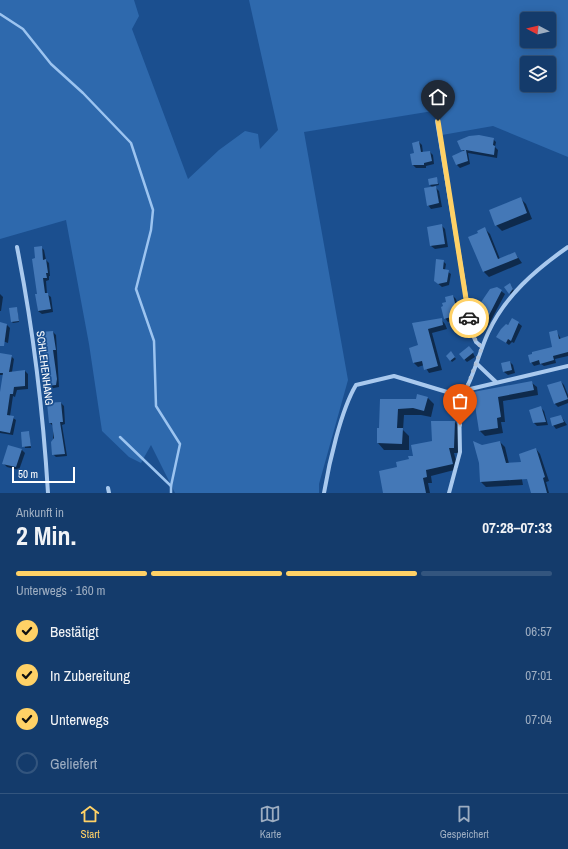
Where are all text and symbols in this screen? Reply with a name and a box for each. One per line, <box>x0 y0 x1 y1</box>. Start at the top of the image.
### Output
north arrow <box>520 12 556 48</box>
map controls <box>520 12 556 92</box>
button: layers <box>520 56 556 92</box>
pin <box>421 80 455 121</box>
icon: home <box>427 86 449 108</box>
courier <box>449 298 489 338</box>
icon: car <box>458 307 480 329</box>
street label: SCHLEHENHANG <box>33 330 57 406</box>
pin <box>443 384 477 425</box>
icon: bag <box>449 390 471 412</box>
scale bar <box>12 465 75 484</box>
text: 50 m <box>18 467 38 481</box>
text: Ankunft in <box>16 504 64 521</box>
text: 07:28–07:33 <box>482 517 552 538</box>
text: 2 Min. <box>16 518 76 553</box>
text: Unterwegs · 160 m <box>16 582 105 599</box>
icon: check <box>16 620 38 642</box>
text: Bestätigt <box>50 621 99 642</box>
text: 06:57 <box>525 623 552 640</box>
icon: check <box>16 664 38 686</box>
text: In Zubereitung <box>50 665 130 686</box>
text: 07:01 <box>525 667 552 684</box>
icon: check <box>16 708 38 730</box>
text: Unterwegs <box>50 709 109 730</box>
text: 07:04 <box>525 711 552 728</box>
text: Geliefert <box>50 753 97 774</box>
tab: Start <box>79 803 101 841</box>
tab: Karte <box>259 803 281 841</box>
tab: Gespeichert <box>440 803 489 841</box>

